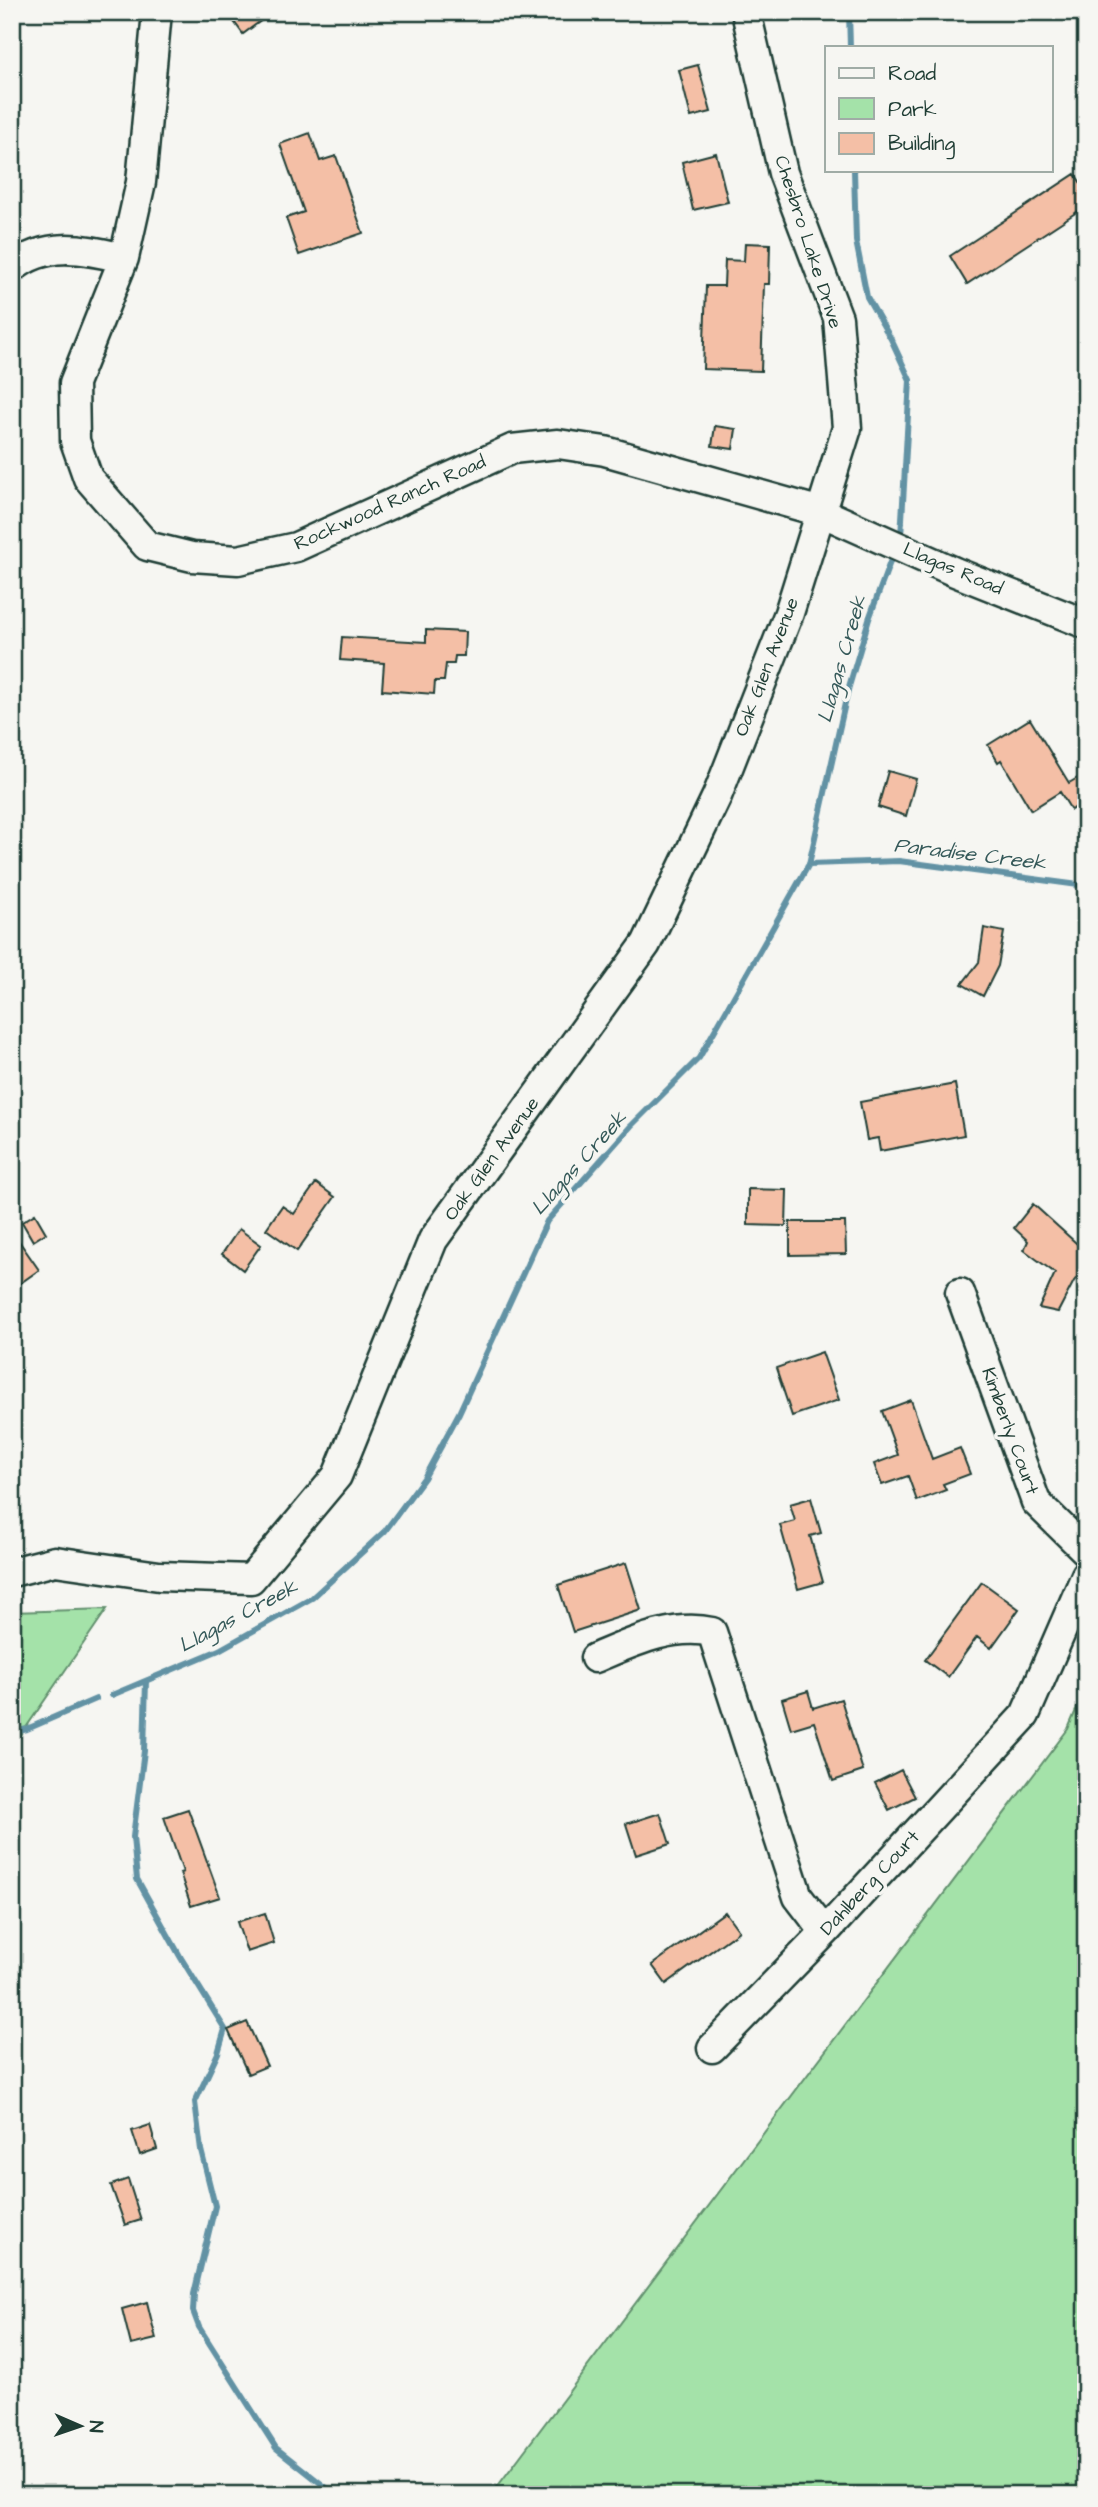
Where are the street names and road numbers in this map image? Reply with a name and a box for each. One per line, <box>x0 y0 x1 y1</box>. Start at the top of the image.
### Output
street label: Chesbro Lake Drive <box>767 152 849 332</box>
street label: Rockwood Ranch Road <box>290 448 490 558</box>
street label: Llagas Road <box>899 536 1007 603</box>
street label: Oak Glen Avenue <box>728 594 806 740</box>
street label: Oak Glen Avenue <box>438 1092 546 1226</box>
street label: Kimberly Court <box>974 1364 1046 1499</box>
street label: Dahlberg Court <box>814 1824 927 1942</box>

